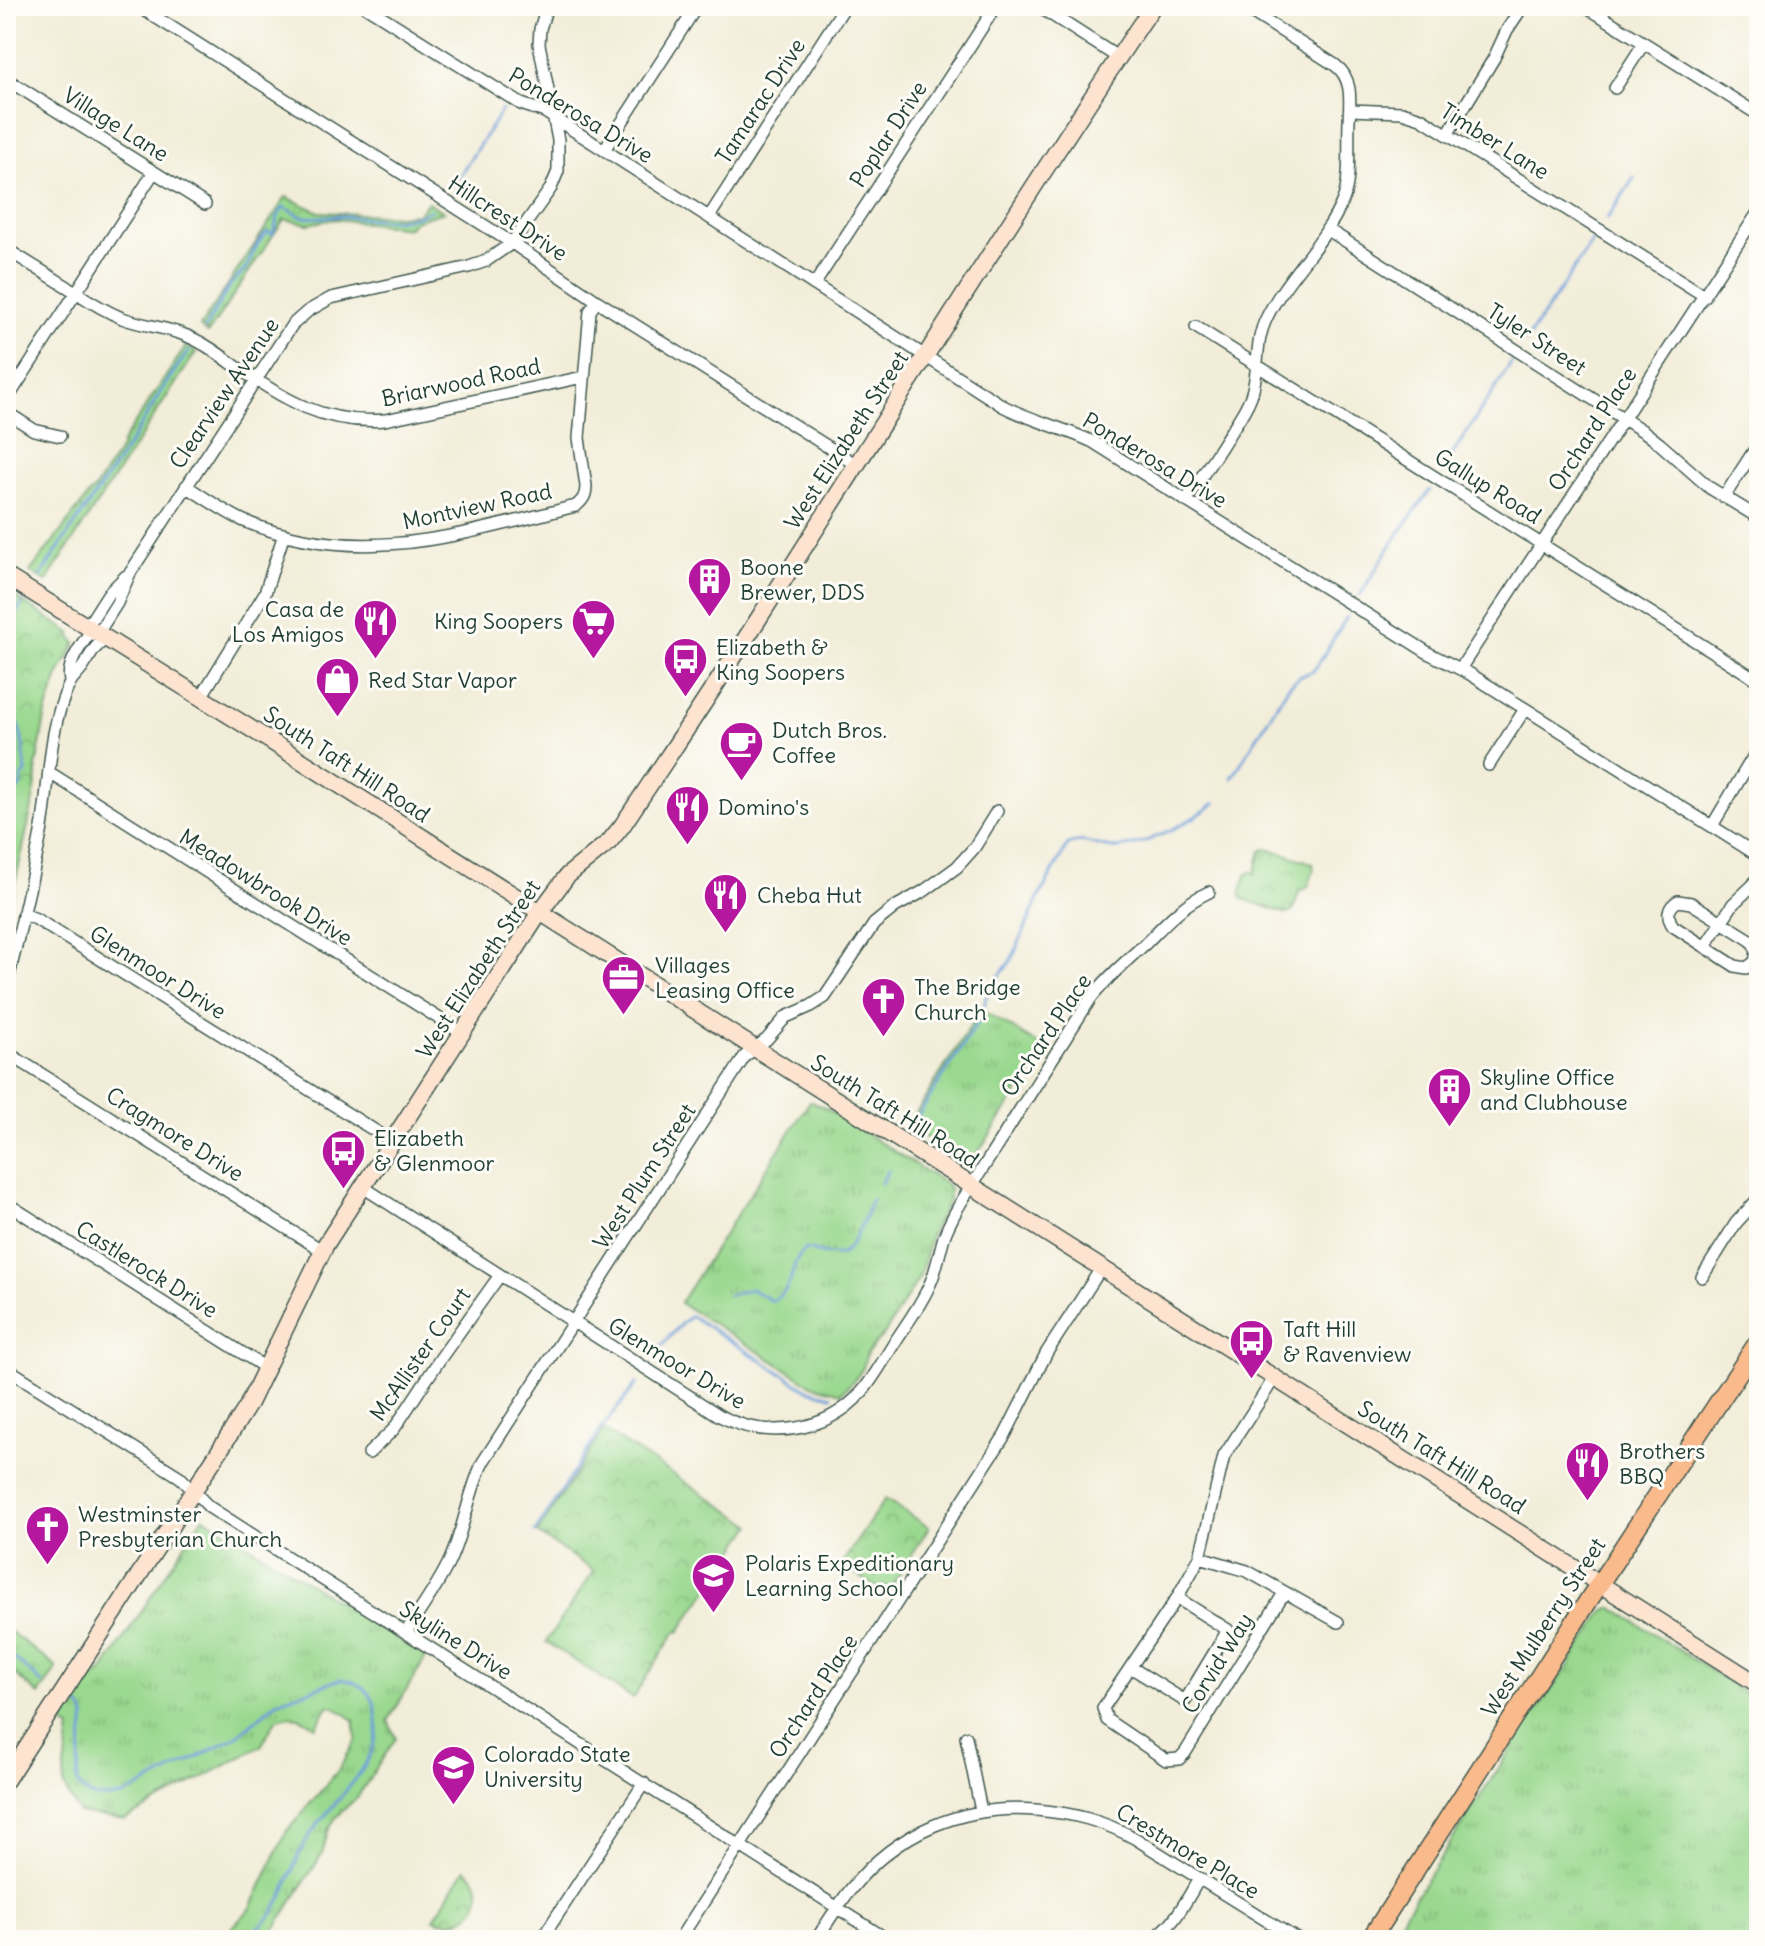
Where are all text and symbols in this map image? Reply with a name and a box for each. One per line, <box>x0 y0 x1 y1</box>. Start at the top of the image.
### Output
street label: Tamarac Drive <box>709 33 811 169</box>
street label: Ponderosa Drive <box>504 61 658 169</box>
street label: Poplar Drive <box>843 75 933 193</box>
street label: Village Lane <box>58 81 174 167</box>
street label: Timber Lane <box>1435 97 1555 185</box>
street label: Hillcrest Drive <box>443 169 573 267</box>
street label: Tyler Street <box>1482 297 1592 381</box>
street label: Clearview Avenue <box>163 312 285 474</box>
street label: West Elizabeth Street <box>778 345 914 535</box>
street label: Briarwood Road <box>379 351 543 412</box>
street label: Orchard Place <box>1541 362 1643 496</box>
street label: Ponderosa Drive <box>1078 406 1232 514</box>
street label: Gallup Road <box>1429 442 1547 530</box>
street label: Montview Road <box>400 477 554 535</box>
place label: Boone Brewer, DDS <box>740 553 865 606</box>
building icon: Boone Brewer, DDS <box>685 556 733 619</box>
place label: Casa de Los Amigos <box>232 595 344 648</box>
supermarket icon: King Soopers <box>570 597 618 660</box>
restaurant icon: Casa de Los Amigos <box>351 598 399 661</box>
place label: King Soopers <box>434 607 563 635</box>
place label: Elizabeth & King Soopers <box>716 633 845 686</box>
bus stop icon: Elizabeth & King Soopers <box>661 636 709 699</box>
shop icon: Red Star Vapor <box>313 656 361 719</box>
place label: Red Star Vapor <box>368 666 517 694</box>
street label: South Taft Hill Road <box>259 700 435 828</box>
place label: Dutch Bros. Coffee <box>772 716 887 769</box>
cafe icon: Dutch Bros. Coffee <box>717 719 765 782</box>
restaurant icon: Domino's <box>663 783 711 846</box>
place label: Domino's <box>718 793 809 821</box>
street label: Meadowbrook Drive <box>174 822 358 952</box>
restaurant icon: Cheba Hut <box>702 871 750 934</box>
street label: West Elizabeth Street <box>410 874 546 1064</box>
place label: Cheba Hut <box>757 881 862 909</box>
street label: Glenmoor Drive <box>85 919 231 1025</box>
place label: Villages Leasing Office <box>655 951 795 1004</box>
office icon: Villages Leasing Office <box>600 954 648 1017</box>
street label: Orchard Place <box>995 968 1097 1102</box>
place label: The Bridge Church <box>914 973 1021 1026</box>
church icon: The Bridge Church <box>859 976 907 1039</box>
street label: South Taft Hill Road <box>806 1048 984 1174</box>
place label: Skyline Office and Clubhouse <box>1480 1063 1628 1116</box>
building icon: Skyline Office and Clubhouse <box>1425 1066 1473 1129</box>
street label: Cragmore Drive <box>101 1081 249 1187</box>
street label: West Plum Street <box>587 1098 701 1254</box>
place label: Elizabeth & Glenmoor <box>374 1124 494 1177</box>
bus stop icon: Elizabeth & Glenmoor <box>319 1127 367 1190</box>
street label: Castlerock Drive <box>71 1214 223 1324</box>
street label: McAllister Court <box>364 1282 476 1426</box>
street label: Glenmoor Drive <box>603 1311 751 1415</box>
place label: Taft Hill & Ravenview <box>1283 1315 1411 1368</box>
bus stop icon: Taft Hill & Ravenview <box>1228 1318 1276 1381</box>
street label: South Taft Hill Road <box>1353 1394 1531 1520</box>
place label: Brothers BBQ <box>1619 1437 1705 1490</box>
restaurant icon: Brothers BBQ <box>1564 1440 1612 1503</box>
place label: Westminster Presbyterian Church <box>78 1500 282 1553</box>
church icon: Westminster Presbyterian Church <box>23 1503 71 1566</box>
street label: West Mulberry Street <box>1475 1532 1611 1722</box>
place label: Polaris Expeditionary Learning School <box>745 1549 954 1602</box>
school or university icon: Polaris Expeditionary Learning School <box>690 1552 738 1615</box>
street label: Skyline Drive <box>394 1594 518 1686</box>
street label: Corvid Way <box>1175 1607 1259 1719</box>
street label: Orchard Place <box>762 1629 864 1763</box>
place label: Colorado State University <box>484 1740 631 1793</box>
school or university icon: Colorado State University <box>429 1743 477 1806</box>
street label: Crestmore Place <box>1111 1797 1265 1905</box>

